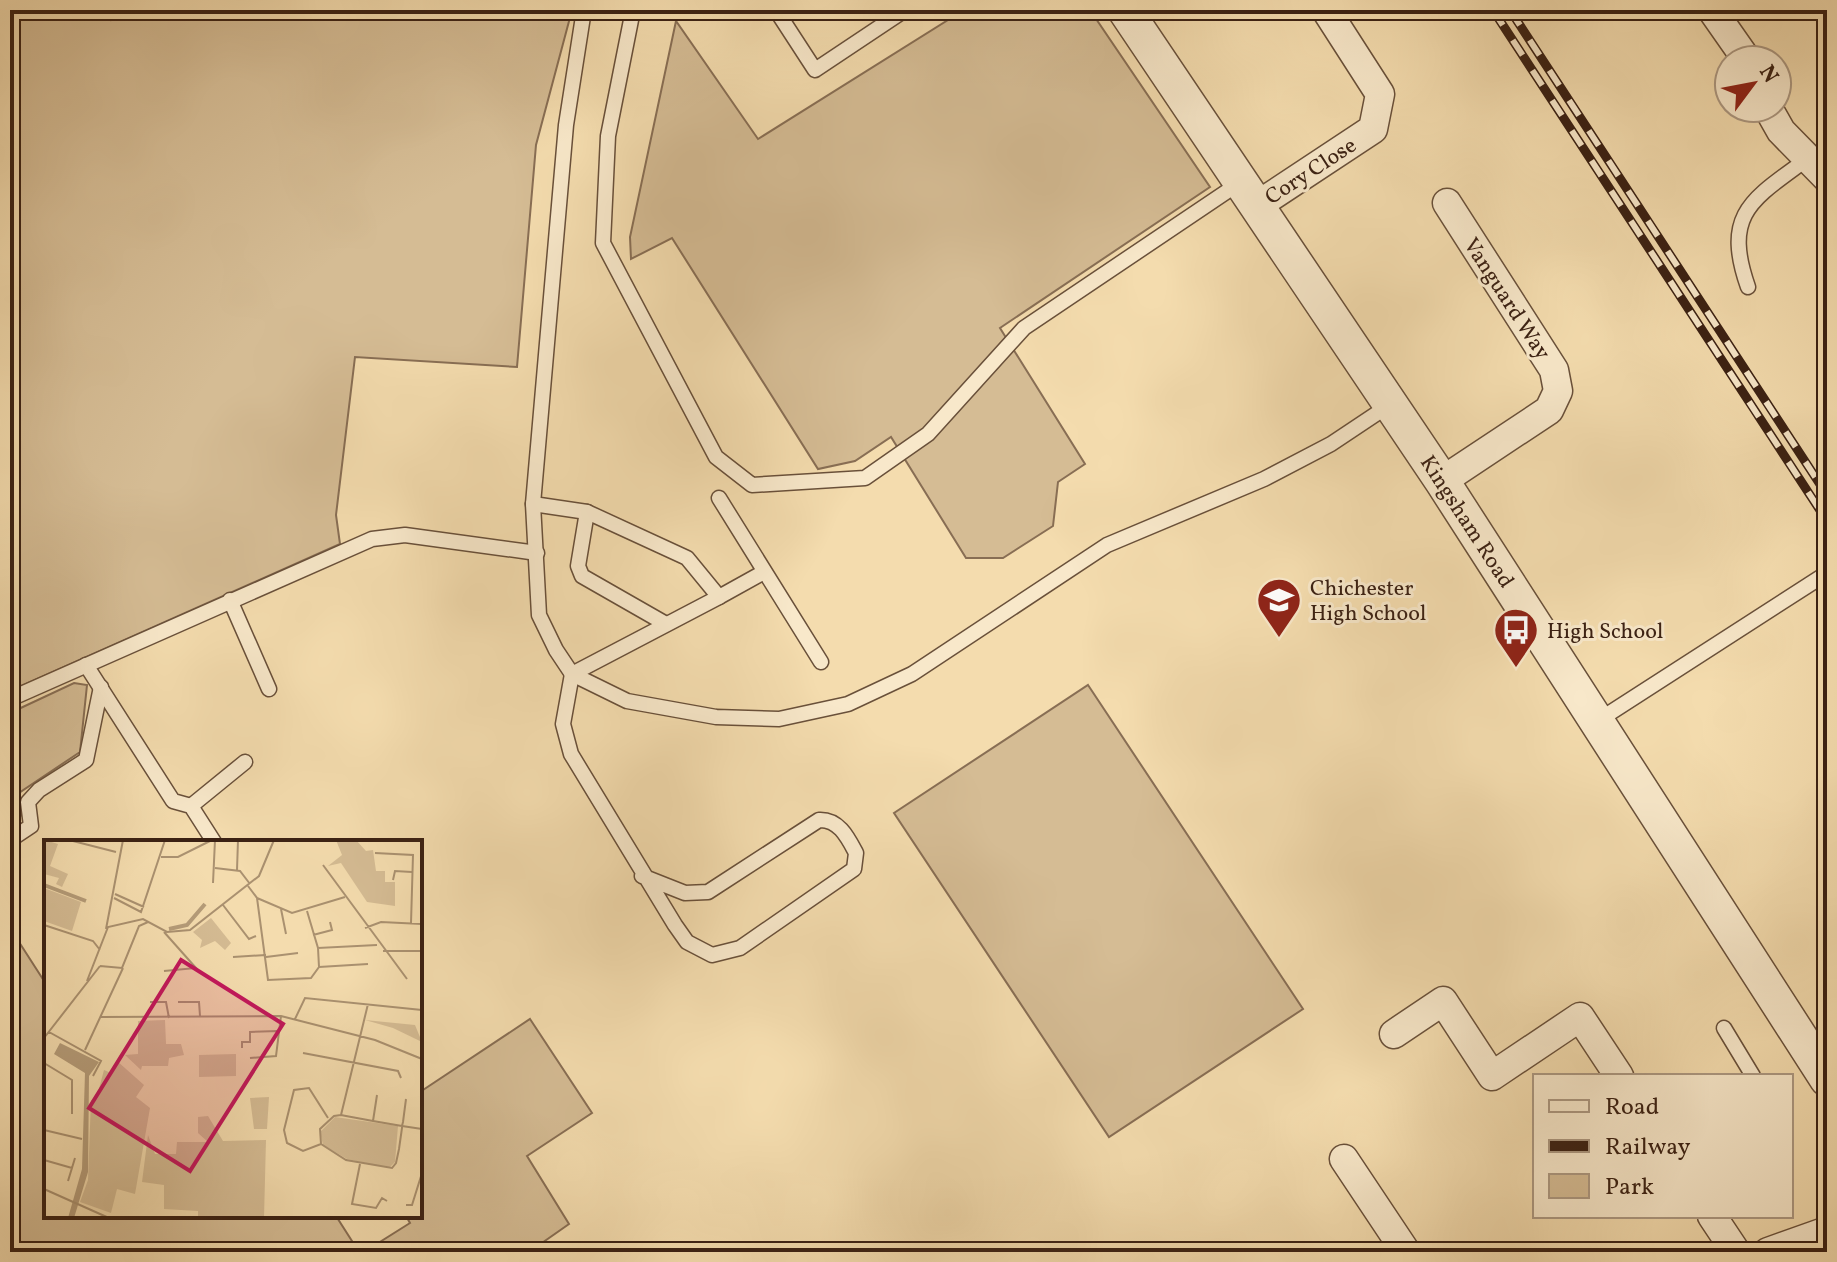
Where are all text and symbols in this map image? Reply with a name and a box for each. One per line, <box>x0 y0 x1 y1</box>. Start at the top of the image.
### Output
north arrow <box>1713 44 1793 124</box>
text: N <box>1750 60 1785 90</box>
street label: Cory Close <box>1260 131 1363 213</box>
street label: Vanguard Way <box>1455 232 1557 367</box>
street label: Kingsham Road <box>1411 450 1521 595</box>
place label: Chichester High School <box>1310 574 1426 630</box>
school or university icon: Chichester High School <box>1255 576 1303 639</box>
bus stop icon: High School <box>1492 606 1540 669</box>
place label: High School <box>1547 617 1663 648</box>
inset map <box>44 840 422 1218</box>
legend <box>1533 1074 1793 1218</box>
text: Road <box>1605 1091 1659 1125</box>
text: Railway <box>1605 1131 1691 1165</box>
text: Park <box>1605 1171 1654 1205</box>

